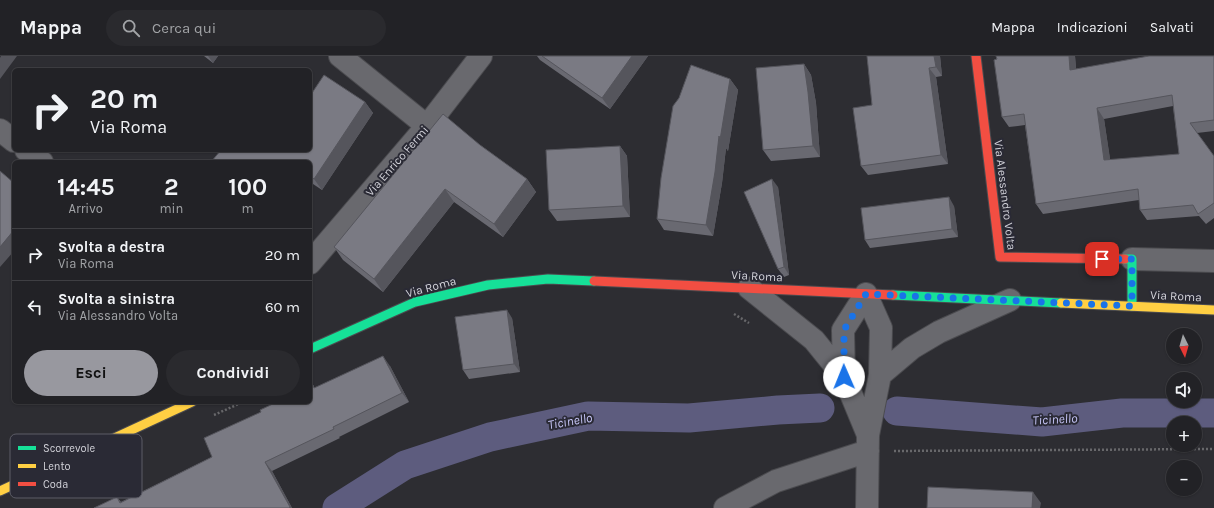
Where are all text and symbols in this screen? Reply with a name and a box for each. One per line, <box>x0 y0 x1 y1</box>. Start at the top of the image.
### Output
search box <box>106 10 386 46</box>
text: Mappa <box>20 17 82 39</box>
icon: search <box>120 17 142 39</box>
text: Cerca qui <box>152 19 216 37</box>
text: Mappa <box>991 19 1035 36</box>
text: Indicazioni <box>1057 19 1128 36</box>
text: Salvati <box>1150 19 1194 36</box>
text: 20 m <box>90 82 158 115</box>
icon: right <box>24 84 76 136</box>
text: Via Roma <box>90 116 167 138</box>
street label: Via Enrico Fermi <box>363 123 431 199</box>
street label: Via Alessandro Volta <box>991 139 1019 251</box>
text: 14:45 <box>57 173 114 201</box>
text: 2 <box>164 173 179 201</box>
text: 100 <box>228 173 267 201</box>
text: Arrivo <box>68 201 103 216</box>
text: min <box>159 201 183 216</box>
text: m <box>242 201 254 216</box>
text: Svolta a destra <box>58 238 165 256</box>
pin <box>1085 242 1119 276</box>
icon: right <box>24 244 46 266</box>
text: 20 m <box>265 246 300 264</box>
icon: arrive <box>1091 248 1113 270</box>
text: Via Roma <box>58 256 114 271</box>
street label: Via Roma <box>731 268 783 284</box>
street label: Via Roma <box>404 274 458 300</box>
street label: Via Roma <box>1150 288 1202 304</box>
text: Svolta a sinistra <box>58 290 175 308</box>
icon: left <box>24 296 46 318</box>
text: 60 m <box>265 298 300 316</box>
text: Via Alessandro Volta <box>58 308 178 323</box>
north arrow <box>1166 328 1202 364</box>
map controls <box>1166 328 1202 496</box>
button: Esci <box>24 350 158 396</box>
button: Condividi <box>166 350 300 396</box>
position arrow <box>823 356 865 398</box>
button: sound <box>1166 372 1202 408</box>
water label: Ticinello <box>547 410 594 432</box>
water label: Ticinello <box>1032 410 1078 428</box>
button: + <box>1166 416 1202 452</box>
legend <box>10 434 142 498</box>
text: Scorrevole <box>43 442 96 455</box>
text: Lento <box>43 460 71 473</box>
button: − <box>1166 460 1202 496</box>
text: Coda <box>43 478 68 491</box>

